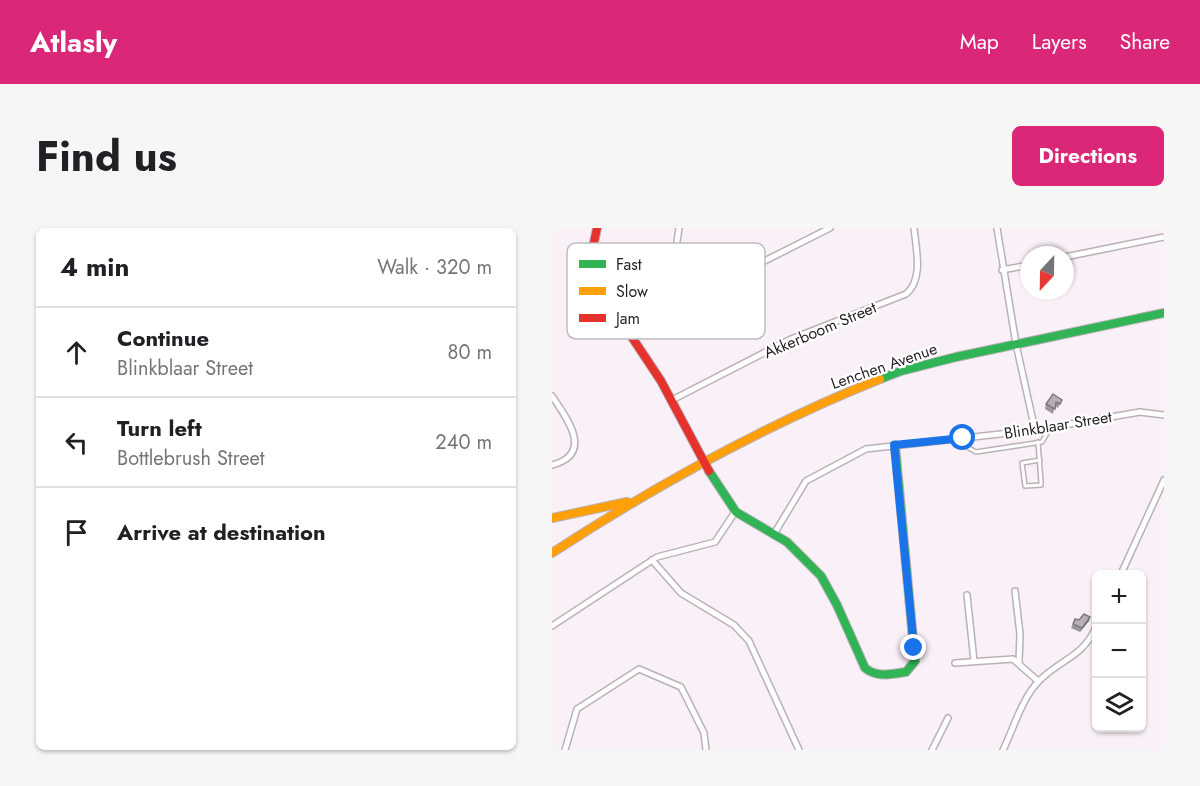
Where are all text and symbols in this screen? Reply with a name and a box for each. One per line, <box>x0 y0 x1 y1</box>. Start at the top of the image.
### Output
text: Atlasly <box>30 22 117 63</box>
text: Map <box>960 27 999 57</box>
text: Layers <box>1032 27 1087 57</box>
text: Share <box>1120 27 1170 57</box>
text: Find us <box>36 126 177 187</box>
button: Directions <box>1012 126 1164 186</box>
legend <box>567 243 765 339</box>
north arrow <box>1020 246 1074 300</box>
text: 4 min <box>60 248 129 286</box>
text: Walk · 320 m <box>377 253 492 282</box>
text: Fast <box>616 253 642 276</box>
text: Slow <box>616 280 648 303</box>
street label: Akkerboom Street <box>760 296 880 364</box>
text: Jam <box>614 307 640 330</box>
text: Continue <box>117 322 209 354</box>
icon: ahead <box>60 336 93 369</box>
street label: Lenchen Avenue <box>828 337 940 395</box>
text: 80 m <box>447 338 492 367</box>
text: Blinkblaar Street <box>117 354 253 383</box>
street label: Blinkblaar Street <box>1002 405 1114 445</box>
text: Turn left <box>117 412 202 444</box>
route start <box>949 424 975 450</box>
icon: left <box>60 426 93 459</box>
text: 240 m <box>435 428 492 457</box>
text: Bottlebrush Street <box>117 444 265 473</box>
icon: arrive <box>60 516 93 549</box>
text: Arrive at destination <box>117 516 326 548</box>
map controls <box>1092 570 1146 732</box>
button: + <box>1092 570 1146 624</box>
button: − <box>1092 624 1146 678</box>
route end <box>900 634 926 660</box>
button: layers <box>1092 678 1146 732</box>

